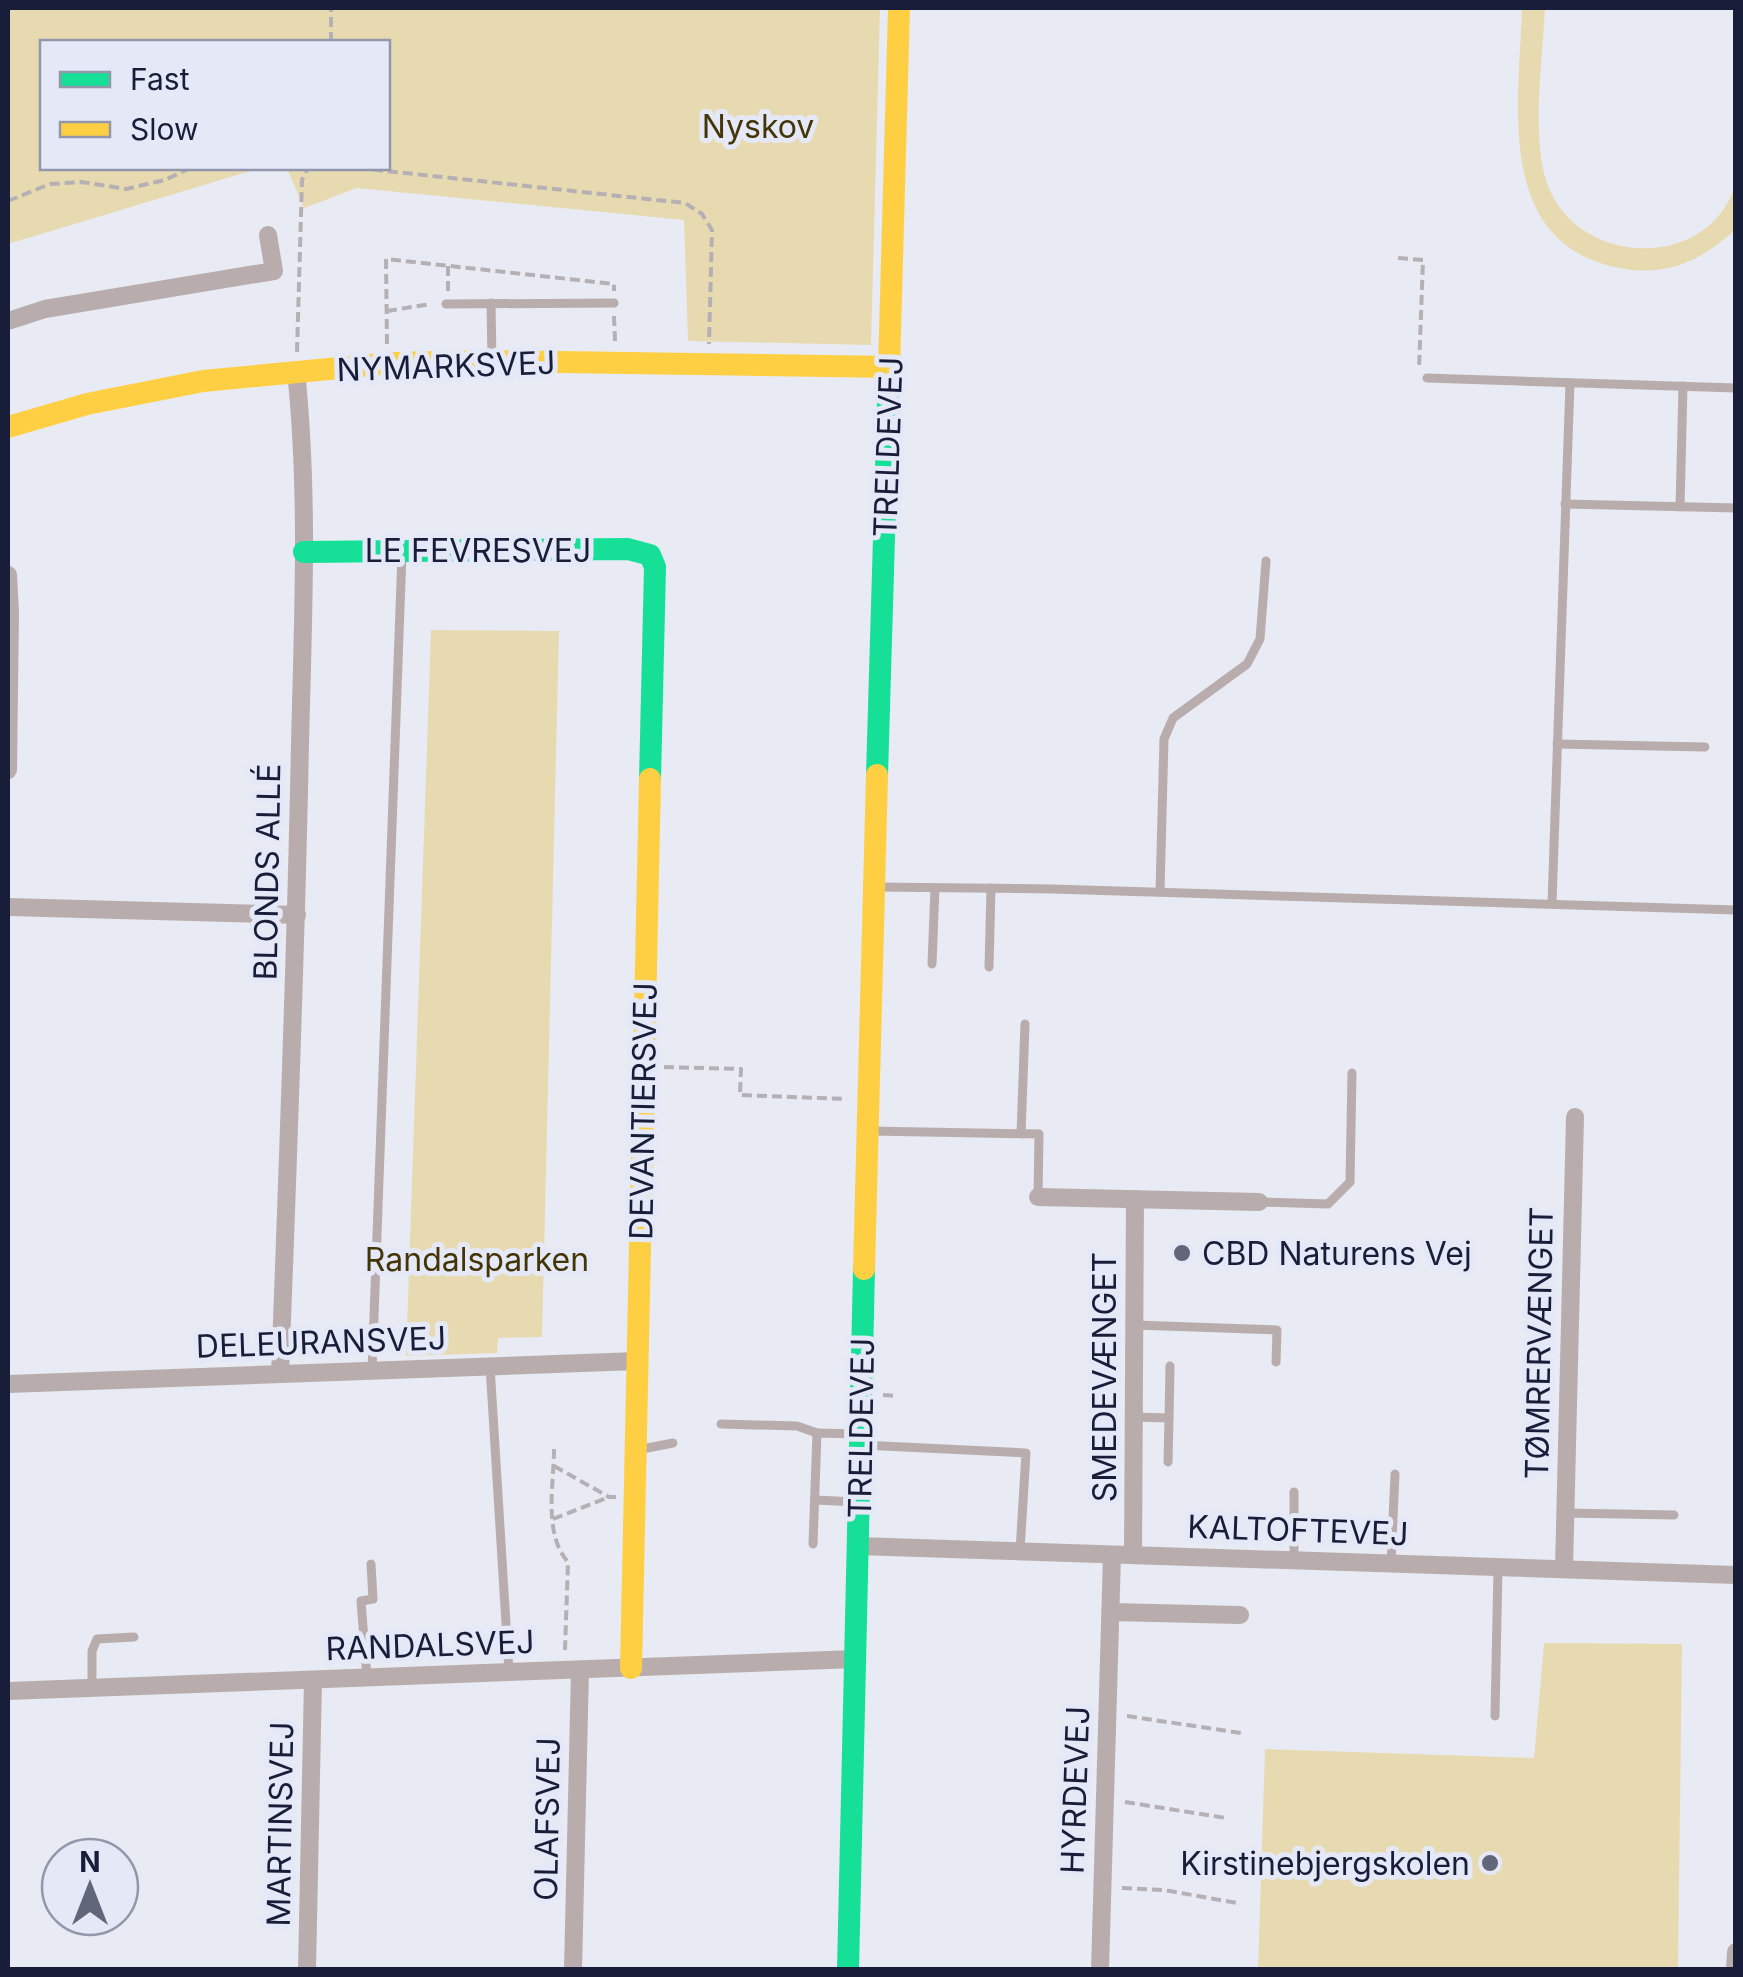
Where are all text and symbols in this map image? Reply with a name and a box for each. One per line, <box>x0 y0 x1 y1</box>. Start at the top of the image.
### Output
legend <box>40 40 390 170</box>
text: Fast <box>130 61 190 97</box>
park label: Nyskov <box>702 107 814 146</box>
text: Slow <box>130 111 199 147</box>
street label: NYMARKSVEJ <box>336 343 556 389</box>
street label: TRELDEVEJ <box>865 356 911 538</box>
street label: LE FEVRESVEJ <box>365 531 591 570</box>
street label: BLONDS ALLÉ <box>246 763 288 981</box>
street label: DEVANTIERSVEJ <box>621 982 665 1240</box>
street label: TØMRERVÆNGET <box>1517 1206 1561 1480</box>
place label: CBD Naturens Vej <box>1202 1234 1472 1273</box>
park label: Randalsparken <box>365 1240 589 1279</box>
marker: CBD Naturens Vej <box>1171 1242 1193 1264</box>
street label: SMEDEVÆNGET <box>1085 1252 1124 1502</box>
street label: DELEURANSVEJ <box>195 1318 447 1366</box>
street label: TRELDEVEJ <box>840 1337 882 1519</box>
street label: KALTOFTEVEJ <box>1187 1507 1409 1553</box>
street label: RANDALSVEJ <box>325 1622 535 1668</box>
street label: HYRDEVEJ <box>1053 1705 1097 1875</box>
street label: MARTINSVEJ <box>259 1721 301 1927</box>
street label: OLAFSVEJ <box>526 1737 568 1901</box>
north arrow <box>40 1837 140 1937</box>
place label: Kirstinebjergskolen <box>1180 1844 1470 1883</box>
text: N <box>79 1845 101 1879</box>
marker: Kirstinebjergskolen <box>1479 1852 1501 1874</box>

